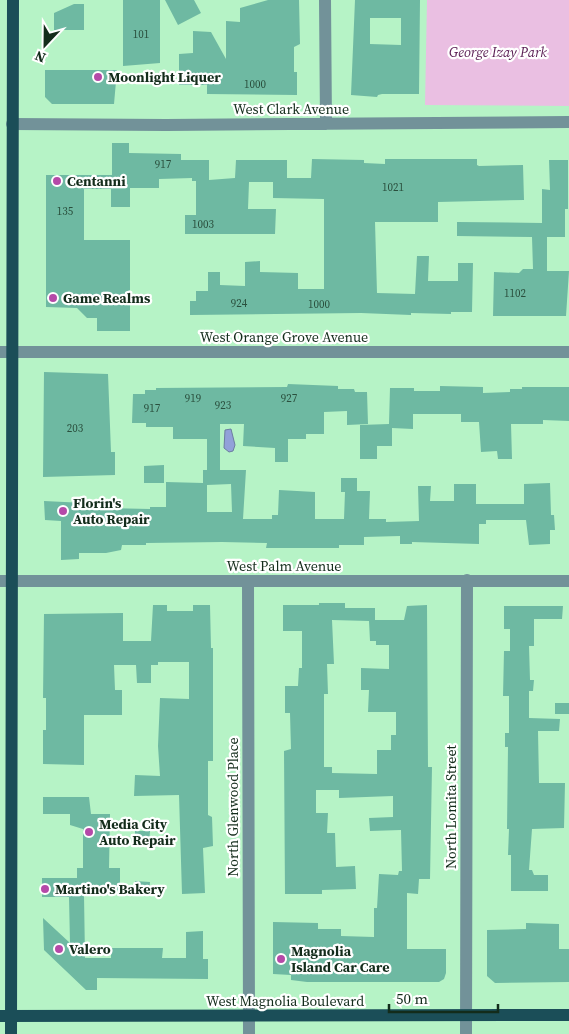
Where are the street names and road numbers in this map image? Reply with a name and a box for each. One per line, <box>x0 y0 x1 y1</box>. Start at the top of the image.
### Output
street label: West Clark Avenue <box>233 99 349 119</box>
street label: West Orange Grove Avenue <box>200 327 368 347</box>
street label: West Palm Avenue <box>227 556 341 576</box>
street label: North Glenwood Place <box>223 737 243 877</box>
street label: North Lomita Street <box>441 744 461 869</box>
street label: West Magnolia Boulevard <box>206 991 364 1011</box>

